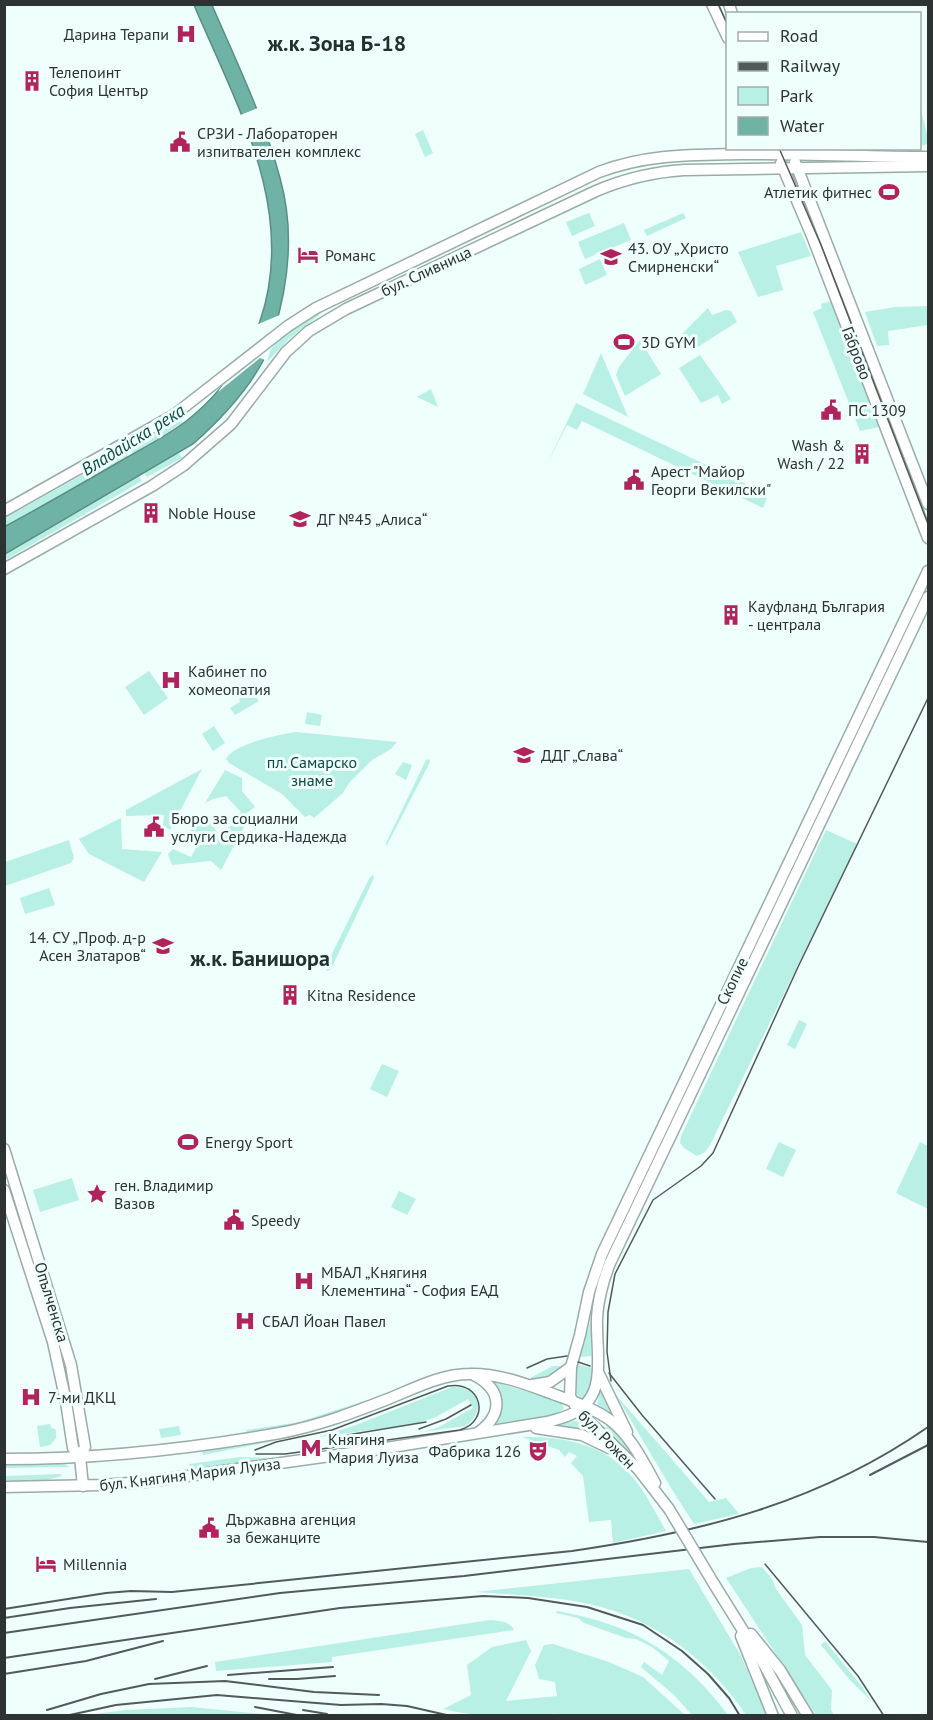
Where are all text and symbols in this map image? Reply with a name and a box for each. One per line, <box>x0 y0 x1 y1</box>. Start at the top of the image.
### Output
legend <box>726 12 921 150</box>
hospital icon: Дарина Терапи <box>174 22 198 46</box>
place label: Дарина Терапи <box>64 24 169 44</box>
text: Road <box>780 24 818 47</box>
district label: ж.к. Зона Б-18 <box>267 29 406 57</box>
text: Railway <box>780 54 841 77</box>
place label: Телепоинт София Център <box>49 62 148 100</box>
building icon: Телепоинт София Център <box>20 69 44 93</box>
text: Park <box>780 84 813 107</box>
text: Water <box>780 114 824 137</box>
place label: СРЗИ - Лабораторен изпитвателен комплекс <box>197 123 361 161</box>
public building icon: СРЗИ - Лабораторен изпитвателен комплекс <box>168 130 192 154</box>
sports icon: Атлетик фитнес <box>877 180 901 204</box>
place label: Атлетик фитнес <box>764 182 872 202</box>
place label: 43. ОУ „Христо Смирненски“ <box>628 238 729 276</box>
street label: бул. Сливница <box>378 241 474 301</box>
hotel icon: Романс <box>296 243 320 267</box>
place label: Романс <box>325 245 376 265</box>
school or university icon: 43. ОУ „Христо Смирненски“ <box>599 245 623 269</box>
street label: Габрово <box>838 323 876 383</box>
sports icon: 3D GYM <box>612 330 636 354</box>
place label: 3D GYM <box>641 332 696 352</box>
public building icon: ПС 1309 <box>819 398 843 422</box>
water label: Владайска река <box>77 399 189 481</box>
place label: ПС 1309 <box>848 400 906 420</box>
place label: Wash & Wash / 22 <box>777 435 845 473</box>
building icon: Wash & Wash / 22 <box>850 442 874 466</box>
place label: Арест "Майор Георги Векилски" <box>651 461 771 499</box>
public building icon: Арест "Майор Георги Векилски" <box>622 468 646 492</box>
building icon: Noble House <box>139 501 163 525</box>
place label: Noble House <box>168 503 256 523</box>
school or university icon: ДГ №45 „Алиса“ <box>288 507 312 531</box>
place label: ДГ №45 „Алиса“ <box>317 509 427 529</box>
place label: Кауфланд България - централа <box>748 596 885 634</box>
building icon: Кауфланд България - централа <box>719 603 743 627</box>
place label: Кабинет по хомеопатия <box>188 661 271 699</box>
hospital icon: Кабинет по хомеопатия <box>159 668 183 692</box>
school or university icon: ДДГ „Слава“ <box>512 743 536 767</box>
place label: ДДГ „Слава“ <box>541 745 623 765</box>
park label: пл. Самарско знаме <box>267 752 357 790</box>
place label: Бюро за социални услуги Сердика-Надежда <box>171 808 347 846</box>
public building icon: Бюро за социални услуги Сердика-Надежда <box>142 815 166 839</box>
place label: 14. СУ „Проф. д-р Асен Златаров“ <box>28 927 146 965</box>
school or university icon: 14. СУ „Проф. д-р Асен Златаров“ <box>151 934 175 958</box>
district label: ж.к. Банишора <box>189 944 330 972</box>
street label: Скопие <box>712 954 752 1008</box>
building icon: Kitna Residence <box>278 983 302 1007</box>
place label: Kitna Residence <box>307 985 416 1005</box>
sports icon: Energy Sport <box>176 1130 200 1154</box>
place label: Energy Sport <box>205 1132 293 1152</box>
place label: ген. Владимир Вазов <box>114 1175 213 1213</box>
place icon: ген. Владимир Вазов <box>85 1182 109 1206</box>
public building icon: Speedy <box>222 1208 246 1232</box>
place label: Speedy <box>251 1210 301 1230</box>
street label: Опълченска <box>30 1260 74 1344</box>
place label: МБАЛ „Княгиня Клементина“ - София ЕАД <box>321 1262 499 1300</box>
hospital icon: МБАЛ „Княгиня Клементина“ - София ЕАД <box>292 1269 316 1293</box>
hospital icon: СБАЛ Йоан Павел <box>233 1309 257 1333</box>
place label: СБАЛ Йоан Павел <box>262 1311 386 1331</box>
hospital icon: 7-ми ДКЦ <box>19 1385 43 1409</box>
place label: 7-ми ДКЦ <box>48 1387 116 1407</box>
street label: бул. Рожен <box>574 1405 640 1473</box>
place label: Княгиня Мария Луиза <box>328 1429 419 1467</box>
metro station icon: Княгиня Мария Луиза <box>299 1436 323 1460</box>
theatre icon: Фабрика 126 <box>526 1439 550 1463</box>
place label: Фабрика 126 <box>429 1441 521 1461</box>
street label: бул. Княгиня Мария Луиза <box>98 1453 282 1495</box>
place label: Държавна агенция за бежанците <box>226 1509 356 1547</box>
public building icon: Държавна агенция за бежанците <box>197 1516 221 1540</box>
hotel icon: Millennia <box>34 1552 58 1576</box>
place label: Millennia <box>63 1554 127 1574</box>

